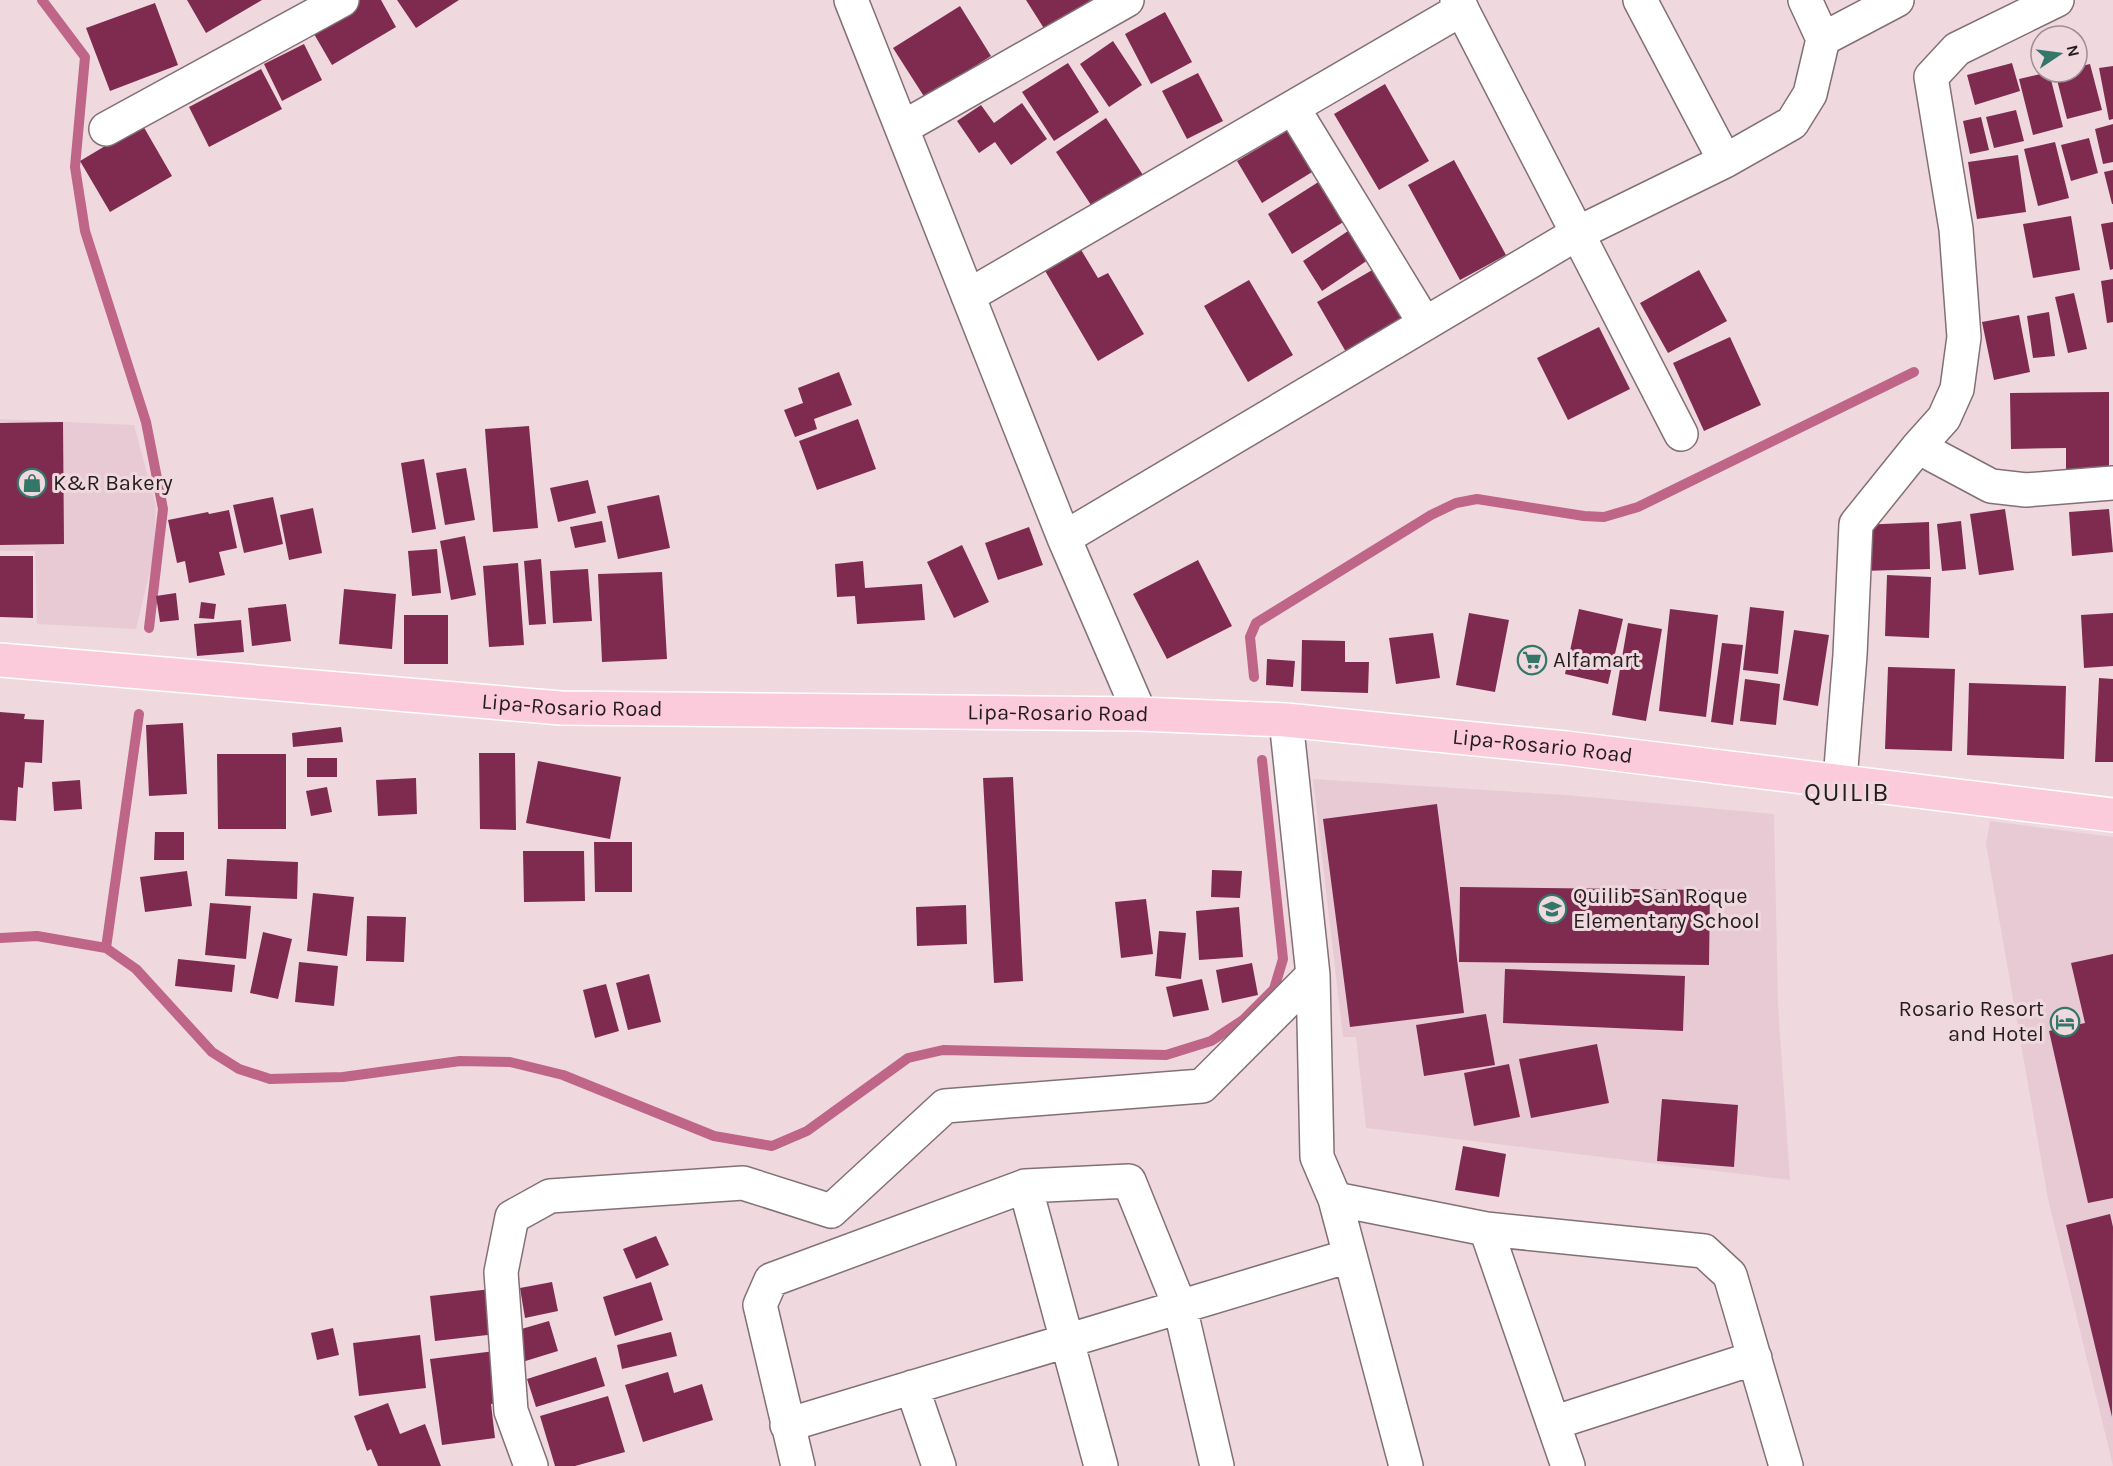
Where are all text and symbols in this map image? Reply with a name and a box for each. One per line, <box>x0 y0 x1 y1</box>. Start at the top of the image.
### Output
north arrow <box>2029 24 2089 84</box>
text: N <box>2063 43 2084 58</box>
shop icon: K&R Bakery <box>16 467 48 499</box>
place label: K&R Bakery <box>53 470 173 496</box>
supermarket icon: Alfamart <box>1516 644 1548 676</box>
place label: Alfamart <box>1553 647 1640 673</box>
street label: Lipa-Rosario Road <box>481 688 663 722</box>
street label: Lipa-Rosario Road <box>967 699 1149 727</box>
street label: Lipa-Rosario Road <box>1451 724 1634 769</box>
district label: QUILIB <box>1804 777 1890 808</box>
place label: Quilib-San Roque Elementary School <box>1573 883 1760 934</box>
school or university icon: Quilib-San Roque Elementary School <box>1536 893 1568 925</box>
place label: Rosario Resort and Hotel <box>1898 996 2044 1047</box>
hotel icon: Rosario Resort and Hotel <box>2049 1006 2081 1038</box>

